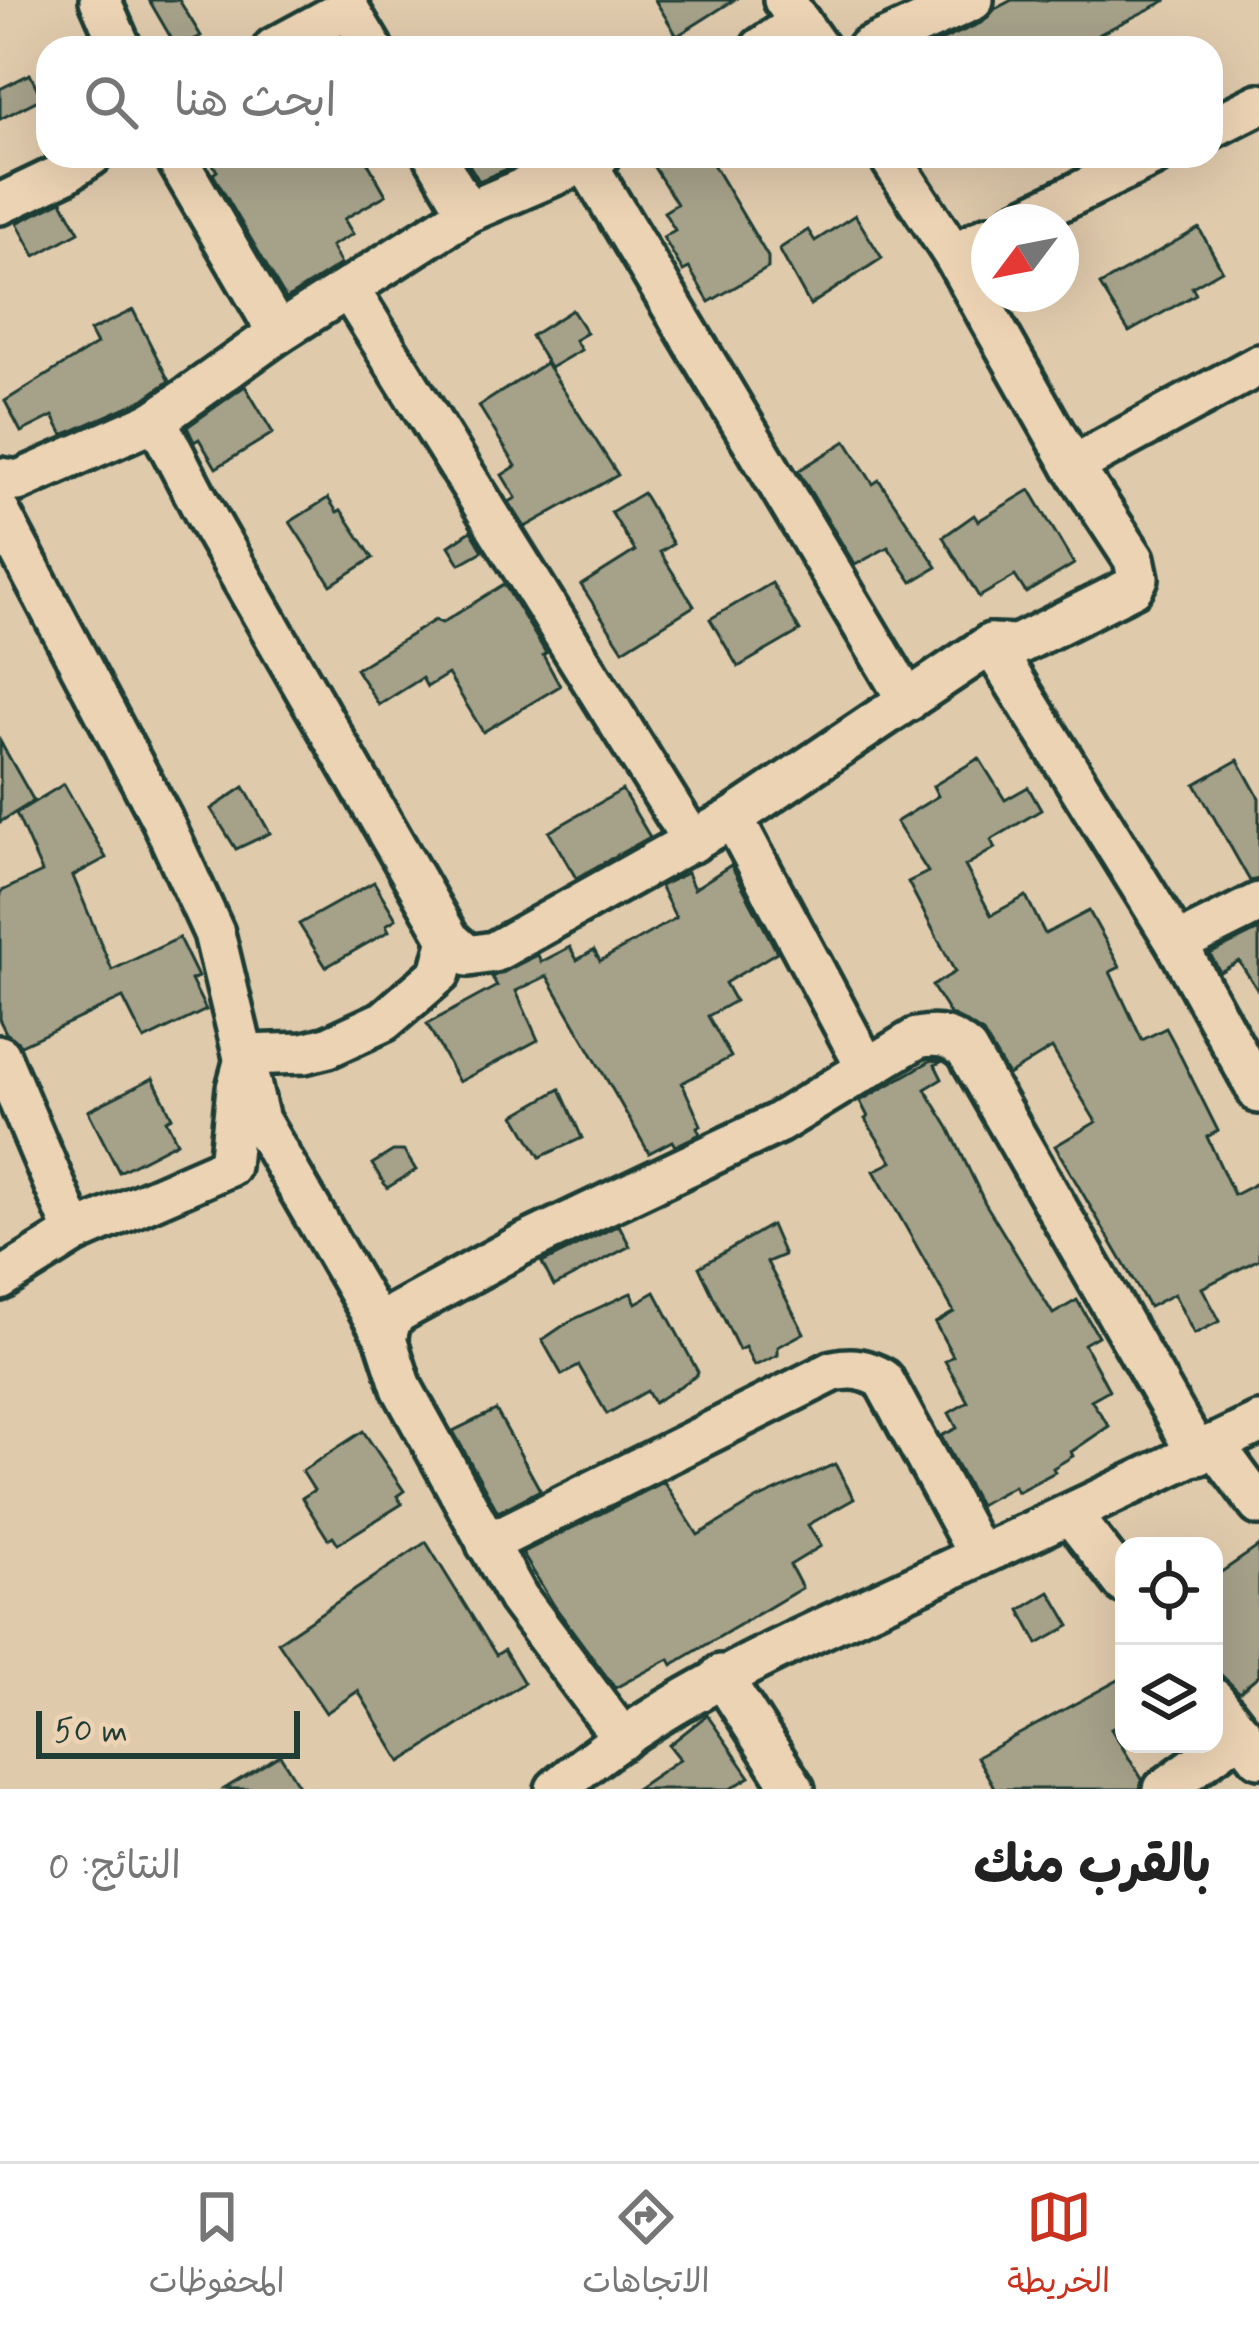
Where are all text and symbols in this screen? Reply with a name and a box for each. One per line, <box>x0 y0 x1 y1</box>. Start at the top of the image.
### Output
search box <box>36 36 1223 168</box>
icon: search <box>78 69 144 135</box>
text: ابحث هنا <box>174 73 337 132</box>
north arrow <box>971 204 1079 312</box>
map controls <box>1115 1537 1223 1753</box>
button: locate <box>1115 1537 1223 1645</box>
button: layers <box>1115 1645 1223 1753</box>
scale bar <box>36 1705 300 1758</box>
text: 50 m <box>54 1710 128 1754</box>
text: بالقرب منك <box>974 1834 1211 1900</box>
text: النتائج: 0 <box>48 1842 181 1893</box>
tab: المحفوظات <box>149 2184 285 2310</box>
tab: الاتجاهات <box>582 2184 710 2310</box>
tab: الخريطة <box>1007 2184 1110 2310</box>

